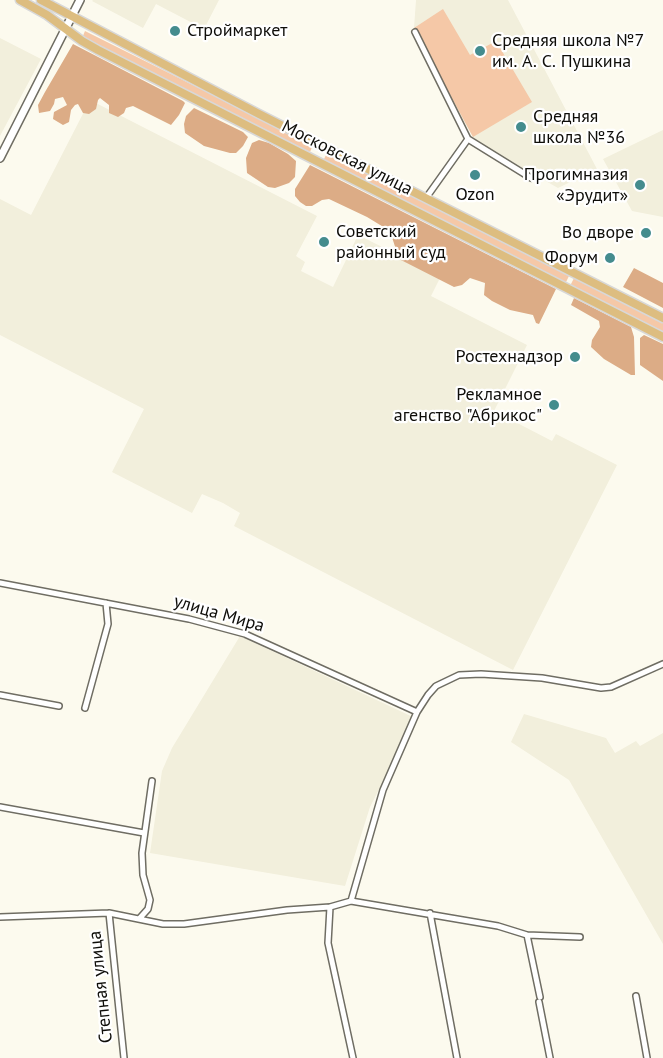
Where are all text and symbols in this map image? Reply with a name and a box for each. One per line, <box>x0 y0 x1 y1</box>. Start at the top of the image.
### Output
place label: Строймаркет <box>187 20 288 42</box>
marker: Строймаркет <box>168 24 182 38</box>
place label: Средняя школа №7 им. А. С. Пушкина <box>492 30 644 72</box>
marker: Средняя школа №7 им. А. С. Пушкина <box>473 44 487 58</box>
place label: Средняя школа №36 <box>533 106 625 148</box>
street label: Московская улица <box>278 116 416 200</box>
marker: Средняя школа №36 <box>514 120 528 134</box>
place label: Прогимназия «Эрудит» <box>524 164 628 207</box>
marker: Ozon <box>468 168 482 182</box>
marker: Прогимназия «Эрудит» <box>633 178 647 192</box>
place label: Ozon <box>455 184 495 206</box>
place label: Советский районный суд <box>336 221 446 264</box>
place label: Во дворе <box>562 222 634 244</box>
marker: Во дворе <box>639 226 653 240</box>
marker: Советский районный суд <box>317 235 331 249</box>
place label: Форум <box>545 247 598 269</box>
marker: Форум <box>603 251 617 265</box>
place label: Ростехнадзор <box>456 346 563 368</box>
marker: Ростехнадзор <box>568 350 582 364</box>
place label: Рекламное агенство "Абрикос" <box>394 384 542 426</box>
marker: Рекламное агенство "Абрикос" <box>547 398 561 412</box>
street label: улица Мира <box>171 591 267 637</box>
street label: Степная улица <box>84 930 118 1044</box>

